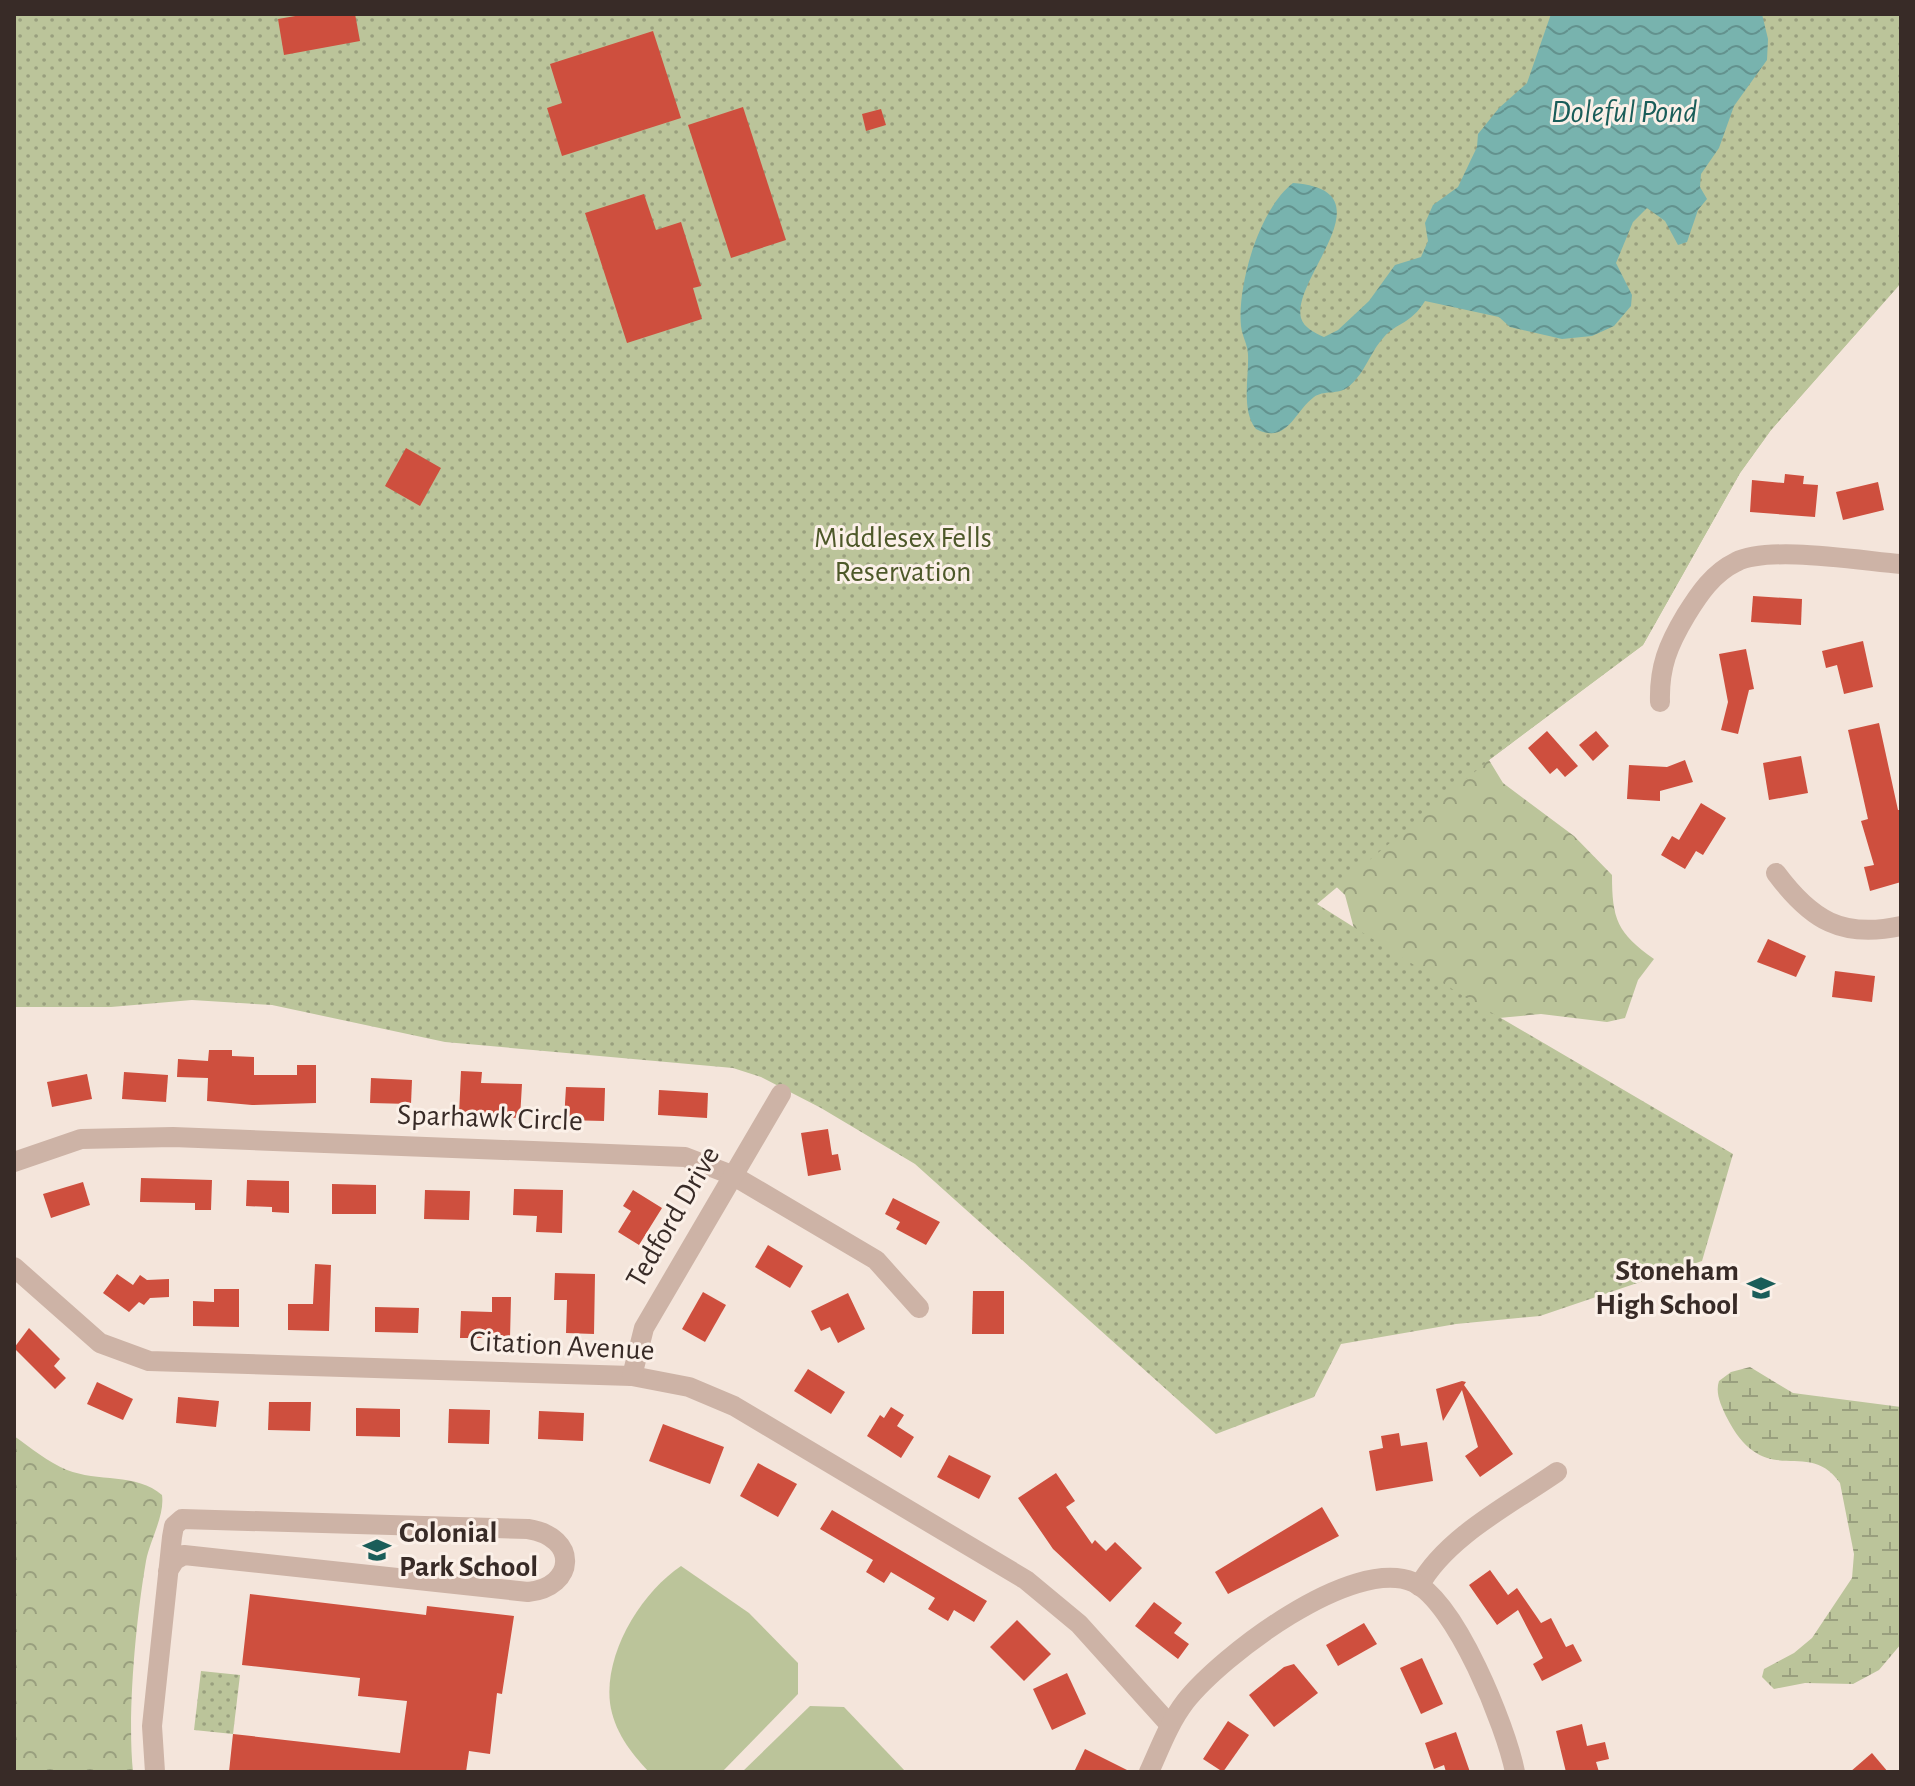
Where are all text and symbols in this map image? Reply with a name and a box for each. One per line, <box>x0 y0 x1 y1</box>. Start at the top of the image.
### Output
water label: Doleful Pond <box>1551 96 1697 128</box>
park label: Middlesex Fells Reservation <box>814 523 992 587</box>
street label: Sparhawk Circle <box>397 1100 583 1136</box>
street label: Tedford Drive <box>621 1141 725 1293</box>
place label: Stoneham High School <box>1595 1256 1739 1320</box>
school or university icon: Stoneham High School <box>1746 1273 1776 1303</box>
street label: Citation Avenue <box>469 1326 655 1366</box>
place label: Colonial Park School <box>399 1518 538 1582</box>
school or university icon: Colonial Park School <box>362 1535 392 1565</box>

